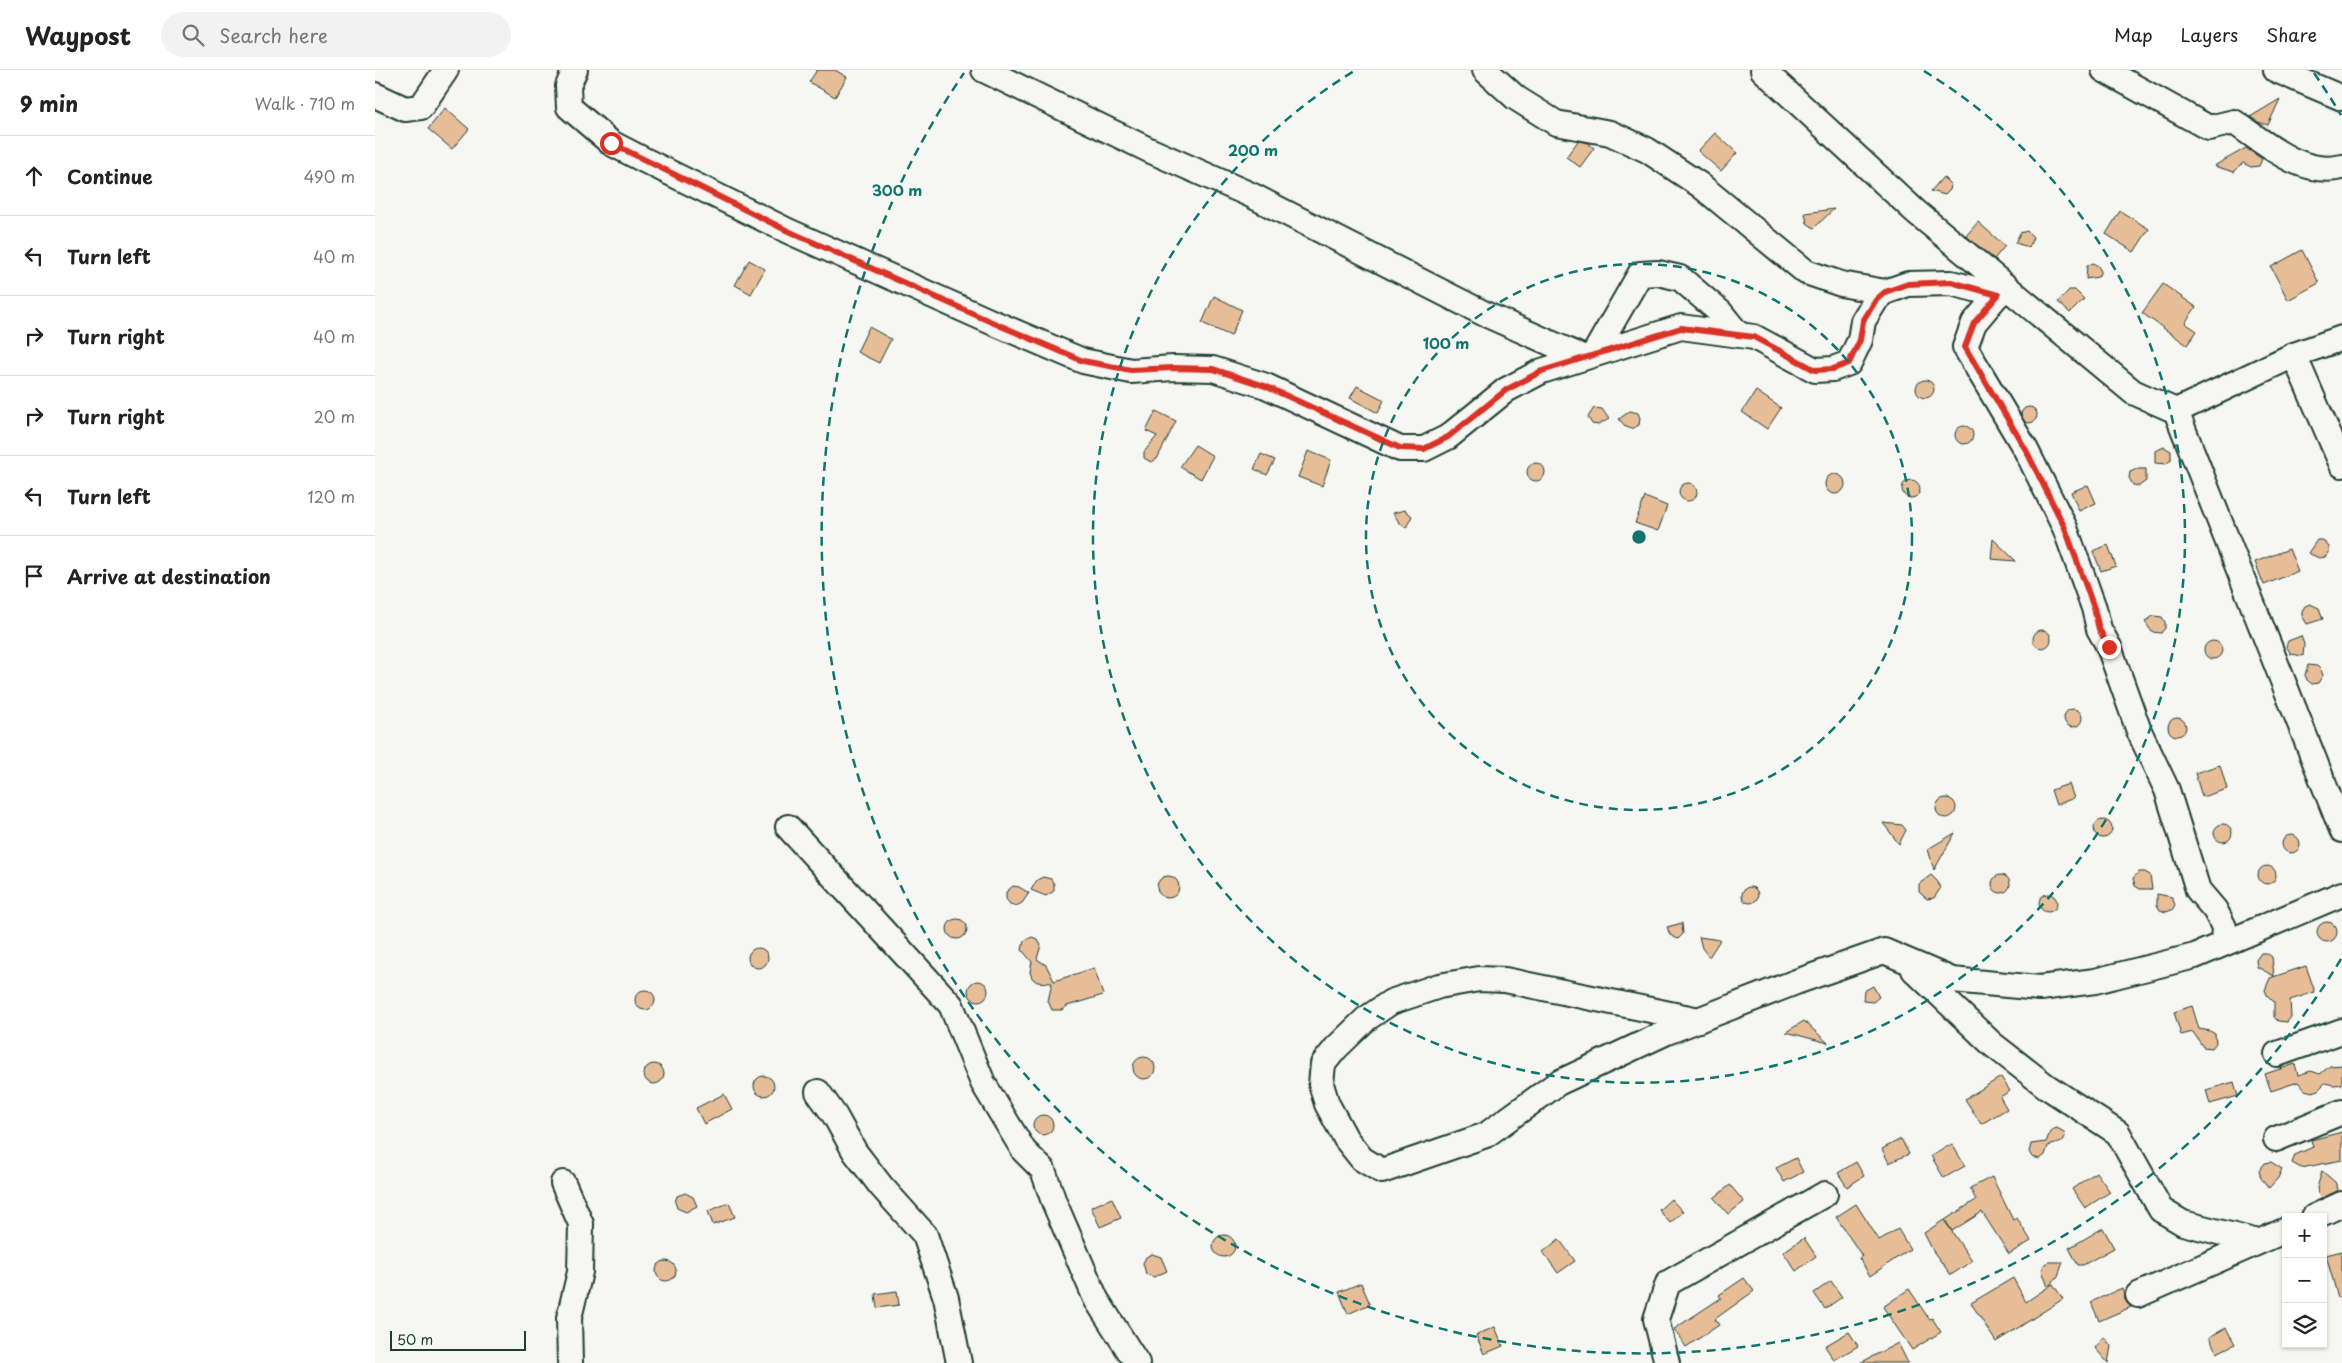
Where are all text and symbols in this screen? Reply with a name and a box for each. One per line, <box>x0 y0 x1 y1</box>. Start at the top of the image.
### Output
search box <box>161 12 511 57</box>
text: Waypost <box>25 17 131 53</box>
icon: search <box>179 21 207 49</box>
text: Search here <box>219 21 328 49</box>
text: Map <box>2114 21 2153 48</box>
text: Layers <box>2181 21 2238 48</box>
text: Share <box>2266 21 2317 48</box>
text: 9 min <box>20 87 78 119</box>
text: Walk · 710 m <box>255 91 355 115</box>
route start <box>600 132 623 155</box>
text: 200 m <box>1228 138 1278 161</box>
icon: ahead <box>20 162 48 190</box>
text: Continue <box>67 162 153 190</box>
text: 490 m <box>304 164 355 188</box>
text: 300 m <box>872 178 922 201</box>
icon: left <box>20 242 48 270</box>
text: Turn left <box>67 242 151 270</box>
text: 40 m <box>313 244 355 268</box>
icon: right <box>20 322 48 350</box>
text: Turn right <box>67 322 165 350</box>
text: 40 m <box>313 324 355 348</box>
text: 100 m <box>1423 331 1469 354</box>
icon: right <box>20 402 48 430</box>
text: Turn right <box>67 402 165 430</box>
text: 20 m <box>314 404 355 428</box>
icon: left <box>20 482 48 510</box>
text: Turn left <box>67 482 151 510</box>
text: 120 m <box>308 484 355 508</box>
centre of rings <box>1630 528 1648 546</box>
icon: arrive <box>20 562 48 590</box>
text: Arrive at destination <box>67 562 271 590</box>
route end <box>2098 636 2121 659</box>
map controls <box>2282 1213 2327 1348</box>
button: + <box>2282 1213 2327 1258</box>
button: − <box>2282 1258 2327 1303</box>
button: layers <box>2282 1303 2327 1348</box>
scale bar <box>390 1328 526 1351</box>
text: 50 m <box>397 1329 433 1350</box>

